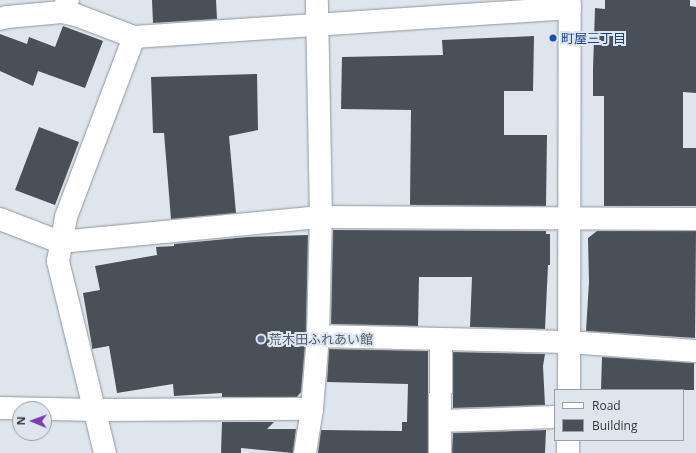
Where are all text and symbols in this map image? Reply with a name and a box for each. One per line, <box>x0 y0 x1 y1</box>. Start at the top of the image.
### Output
place label: 町屋三丁目 <box>561 30 626 46</box>
marker: 町屋三丁目 <box>548 33 558 43</box>
place label: 荒木田ふれあい館 <box>269 331 373 347</box>
marker: 荒木田ふれあい館 <box>256 334 266 344</box>
legend <box>554 389 684 441</box>
text: Road <box>592 397 621 414</box>
north arrow <box>12 401 52 441</box>
text: N <box>13 416 28 425</box>
text: Building <box>592 417 637 434</box>

